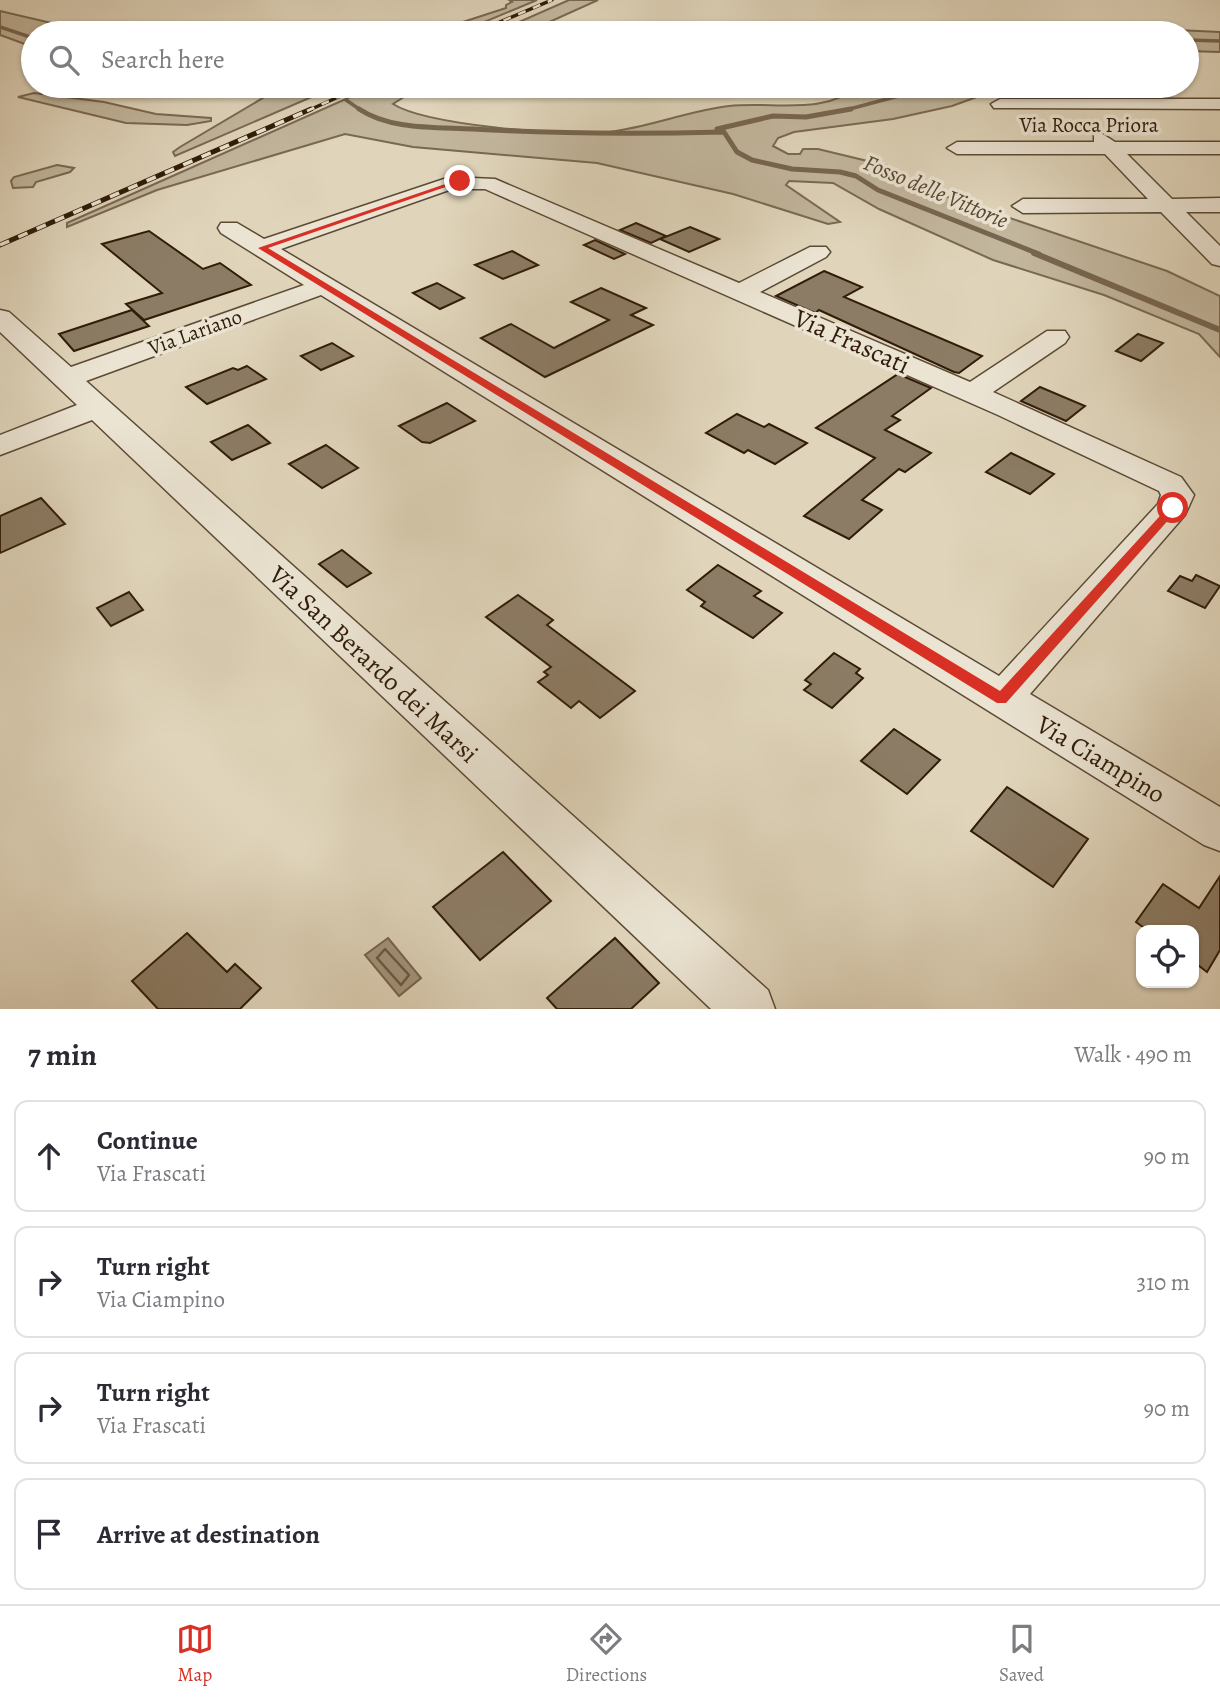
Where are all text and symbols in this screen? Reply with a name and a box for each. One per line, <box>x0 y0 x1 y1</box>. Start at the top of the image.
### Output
search box <box>21 21 1199 98</box>
icon: search <box>45 41 83 79</box>
text: Search here <box>101 42 225 77</box>
street label: Via Rocca Priora <box>1018 111 1159 139</box>
water label: Fosso delle Vittorie <box>859 147 1013 236</box>
route end <box>444 165 475 196</box>
street label: Via Frascati <box>787 300 915 383</box>
street label: Via Lariano <box>143 302 246 362</box>
route start <box>1157 492 1188 523</box>
street label: Via San Berardo dei Marsi <box>261 557 486 771</box>
street label: Via Ciampino <box>1029 707 1172 812</box>
map controls <box>1136 925 1199 988</box>
button: locate <box>1136 925 1199 988</box>
text: 7 min <box>28 1035 97 1075</box>
text: Walk · 490 m <box>1074 1039 1192 1070</box>
text: Continue <box>97 1123 198 1158</box>
icon: ahead <box>30 1137 68 1175</box>
text: 90 m <box>1144 1141 1190 1172</box>
text: Via Frascati <box>97 1158 206 1189</box>
text: Turn right <box>97 1249 210 1284</box>
icon: right <box>30 1263 68 1301</box>
text: 310 m <box>1137 1267 1190 1298</box>
text: Via Ciampino <box>97 1284 225 1315</box>
text: Turn right <box>97 1375 210 1410</box>
icon: right <box>30 1389 68 1427</box>
text: 90 m <box>1144 1393 1190 1424</box>
text: Via Frascati <box>97 1410 206 1441</box>
icon: arrive <box>30 1515 68 1553</box>
text: Arrive at destination <box>97 1517 320 1552</box>
tab: Map <box>176 1620 214 1688</box>
tab: Directions <box>566 1620 647 1688</box>
tab: Saved <box>999 1620 1044 1688</box>

